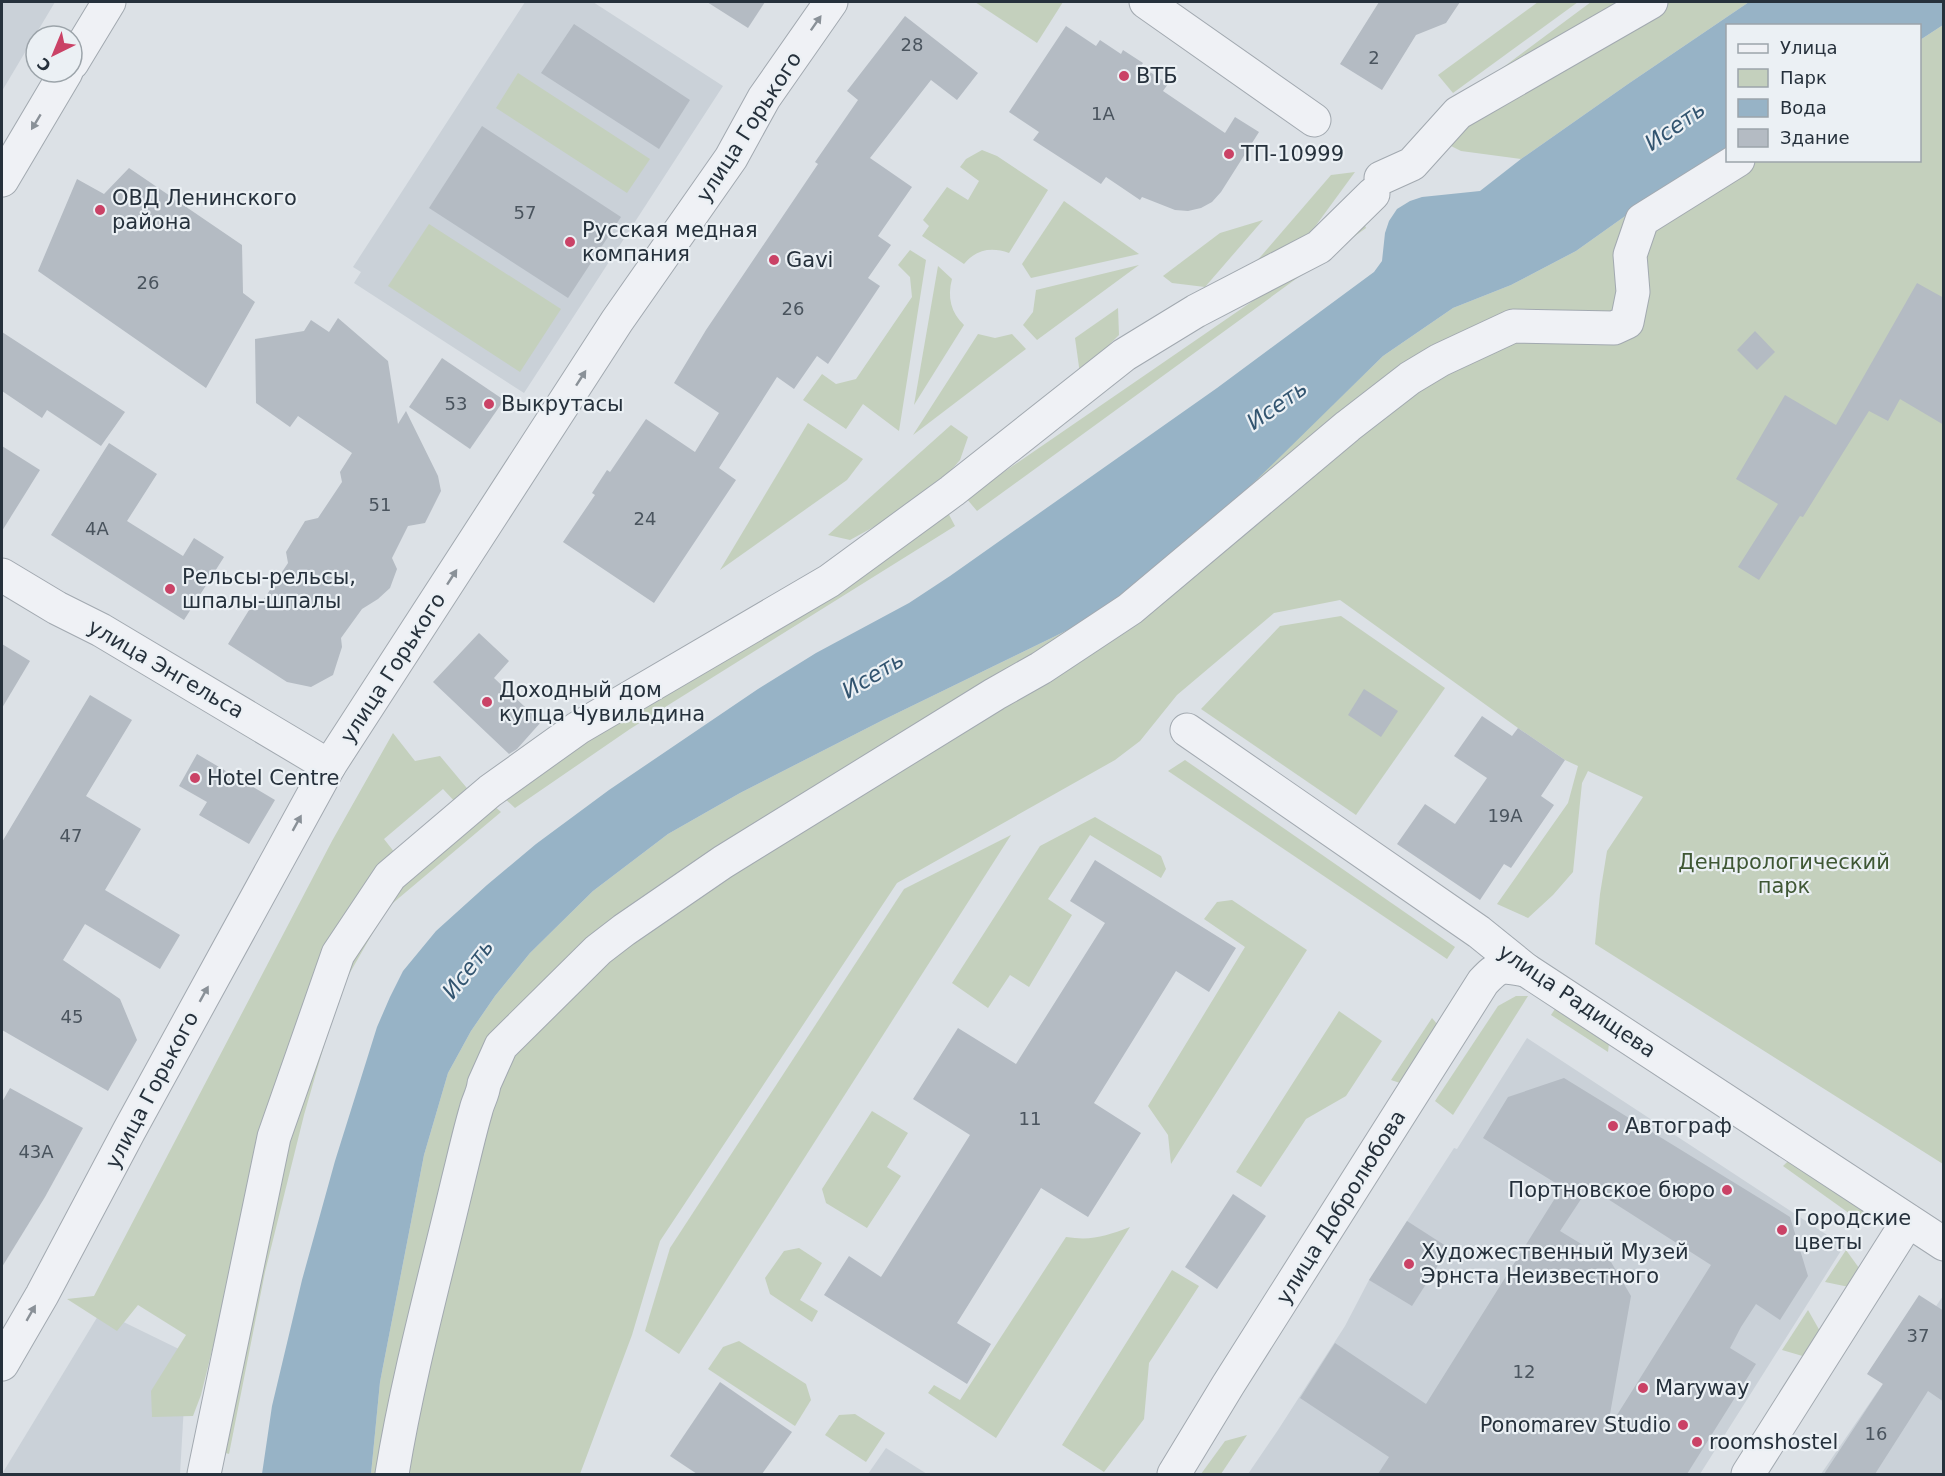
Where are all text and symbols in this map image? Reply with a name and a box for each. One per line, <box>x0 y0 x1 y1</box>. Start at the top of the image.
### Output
one-way arrow <box>810 15 821 31</box>
north arrow <box>24 24 84 84</box>
legend <box>1726 24 1921 162</box>
house number: 28 <box>901 34 923 55</box>
text: Улица <box>1780 37 1837 58</box>
street label: улица Горького <box>692 47 806 207</box>
house number: 2 <box>1368 47 1380 68</box>
text: С <box>33 54 55 76</box>
place label: ВТБ <box>1136 64 1178 88</box>
text: Парк <box>1780 67 1827 88</box>
marker: ВТБ <box>1117 69 1131 83</box>
water label: Исеть <box>1640 96 1710 156</box>
text: Вода <box>1780 97 1827 118</box>
house number: 1А <box>1091 103 1116 124</box>
one-way arrow <box>31 114 42 130</box>
text: Здание <box>1780 127 1850 148</box>
place label: ТП-10999 <box>1240 142 1344 166</box>
marker: ТП-10999 <box>1222 147 1236 161</box>
place label: ОВД Ленинского района <box>112 186 297 234</box>
house number: 57 <box>514 202 536 223</box>
marker: ОВД Ленинского района <box>93 203 107 217</box>
place label: Русская медная компания <box>582 218 758 266</box>
marker: Русская медная компания <box>563 235 577 249</box>
place label: Gavi <box>786 248 833 272</box>
marker: Gavi <box>767 253 781 267</box>
house number: 26 <box>137 272 159 293</box>
house number: 26 <box>782 298 804 319</box>
one-way arrow <box>575 370 587 386</box>
water label: Исеть <box>1242 375 1312 435</box>
place label: Выкрутасы <box>501 392 624 416</box>
house number: 53 <box>445 393 467 414</box>
marker: Выкрутасы <box>482 397 496 411</box>
house number: 51 <box>369 494 391 515</box>
house number: 24 <box>634 508 656 529</box>
house number: 4А <box>85 518 110 539</box>
place label: Рельсы-рельсы, шпалы-шпалы <box>182 565 356 613</box>
one-way arrow <box>447 569 458 585</box>
marker: Рельсы-рельсы, шпалы-шпалы <box>163 582 177 596</box>
street label: улица Горького <box>336 588 450 748</box>
street label: улица Энгельса <box>84 615 248 723</box>
water label: Исеть <box>837 647 909 703</box>
place label: Доходный дом купца Чувильдина <box>499 678 705 726</box>
marker: Доходный дом купца Чувильдина <box>480 695 494 709</box>
place label: Hotel Centre <box>207 766 340 790</box>
marker: Hotel Centre <box>188 771 202 785</box>
house number: 19А <box>1487 805 1523 826</box>
one-way arrow <box>292 814 302 831</box>
house number: 47 <box>60 825 82 846</box>
park label: Дендрологический парк <box>1678 850 1890 898</box>
water label: Исеть <box>437 935 499 1003</box>
street label: улица Радищева <box>1494 939 1660 1063</box>
one-way arrow <box>199 985 209 1002</box>
house number: 45 <box>61 1006 83 1027</box>
street label: улица Горького <box>101 1007 203 1173</box>
street label: улица Добролюбова <box>1272 1106 1410 1308</box>
house number: 11 <box>1019 1108 1041 1129</box>
place label: Автограф <box>1625 1114 1732 1138</box>
marker: Автограф <box>1606 1119 1620 1133</box>
house number: 43А <box>18 1141 54 1162</box>
place label: Портновское бюро <box>1508 1178 1715 1202</box>
marker: Портновское бюро <box>1720 1183 1734 1197</box>
place label: Городские цветы <box>1794 1206 1911 1254</box>
marker: Городские цветы <box>1775 1223 1789 1237</box>
place label: Художественный Музей Эрнста Неизвестного <box>1421 1240 1689 1288</box>
marker: Художественный Музей Эрнста Неизвестного <box>1402 1257 1416 1271</box>
one-way arrow <box>26 1305 36 1322</box>
house number: 37 <box>1907 1325 1929 1346</box>
house number: 12 <box>1513 1361 1535 1382</box>
place label: Maryway <box>1655 1376 1750 1400</box>
marker: Maryway <box>1636 1381 1650 1395</box>
place label: Ponomarev Studio <box>1480 1413 1671 1437</box>
marker: Ponomarev Studio <box>1676 1418 1690 1432</box>
house number: 16 <box>1865 1423 1887 1444</box>
place label: roomshostel <box>1709 1430 1838 1454</box>
marker: roomshostel <box>1690 1435 1704 1449</box>

